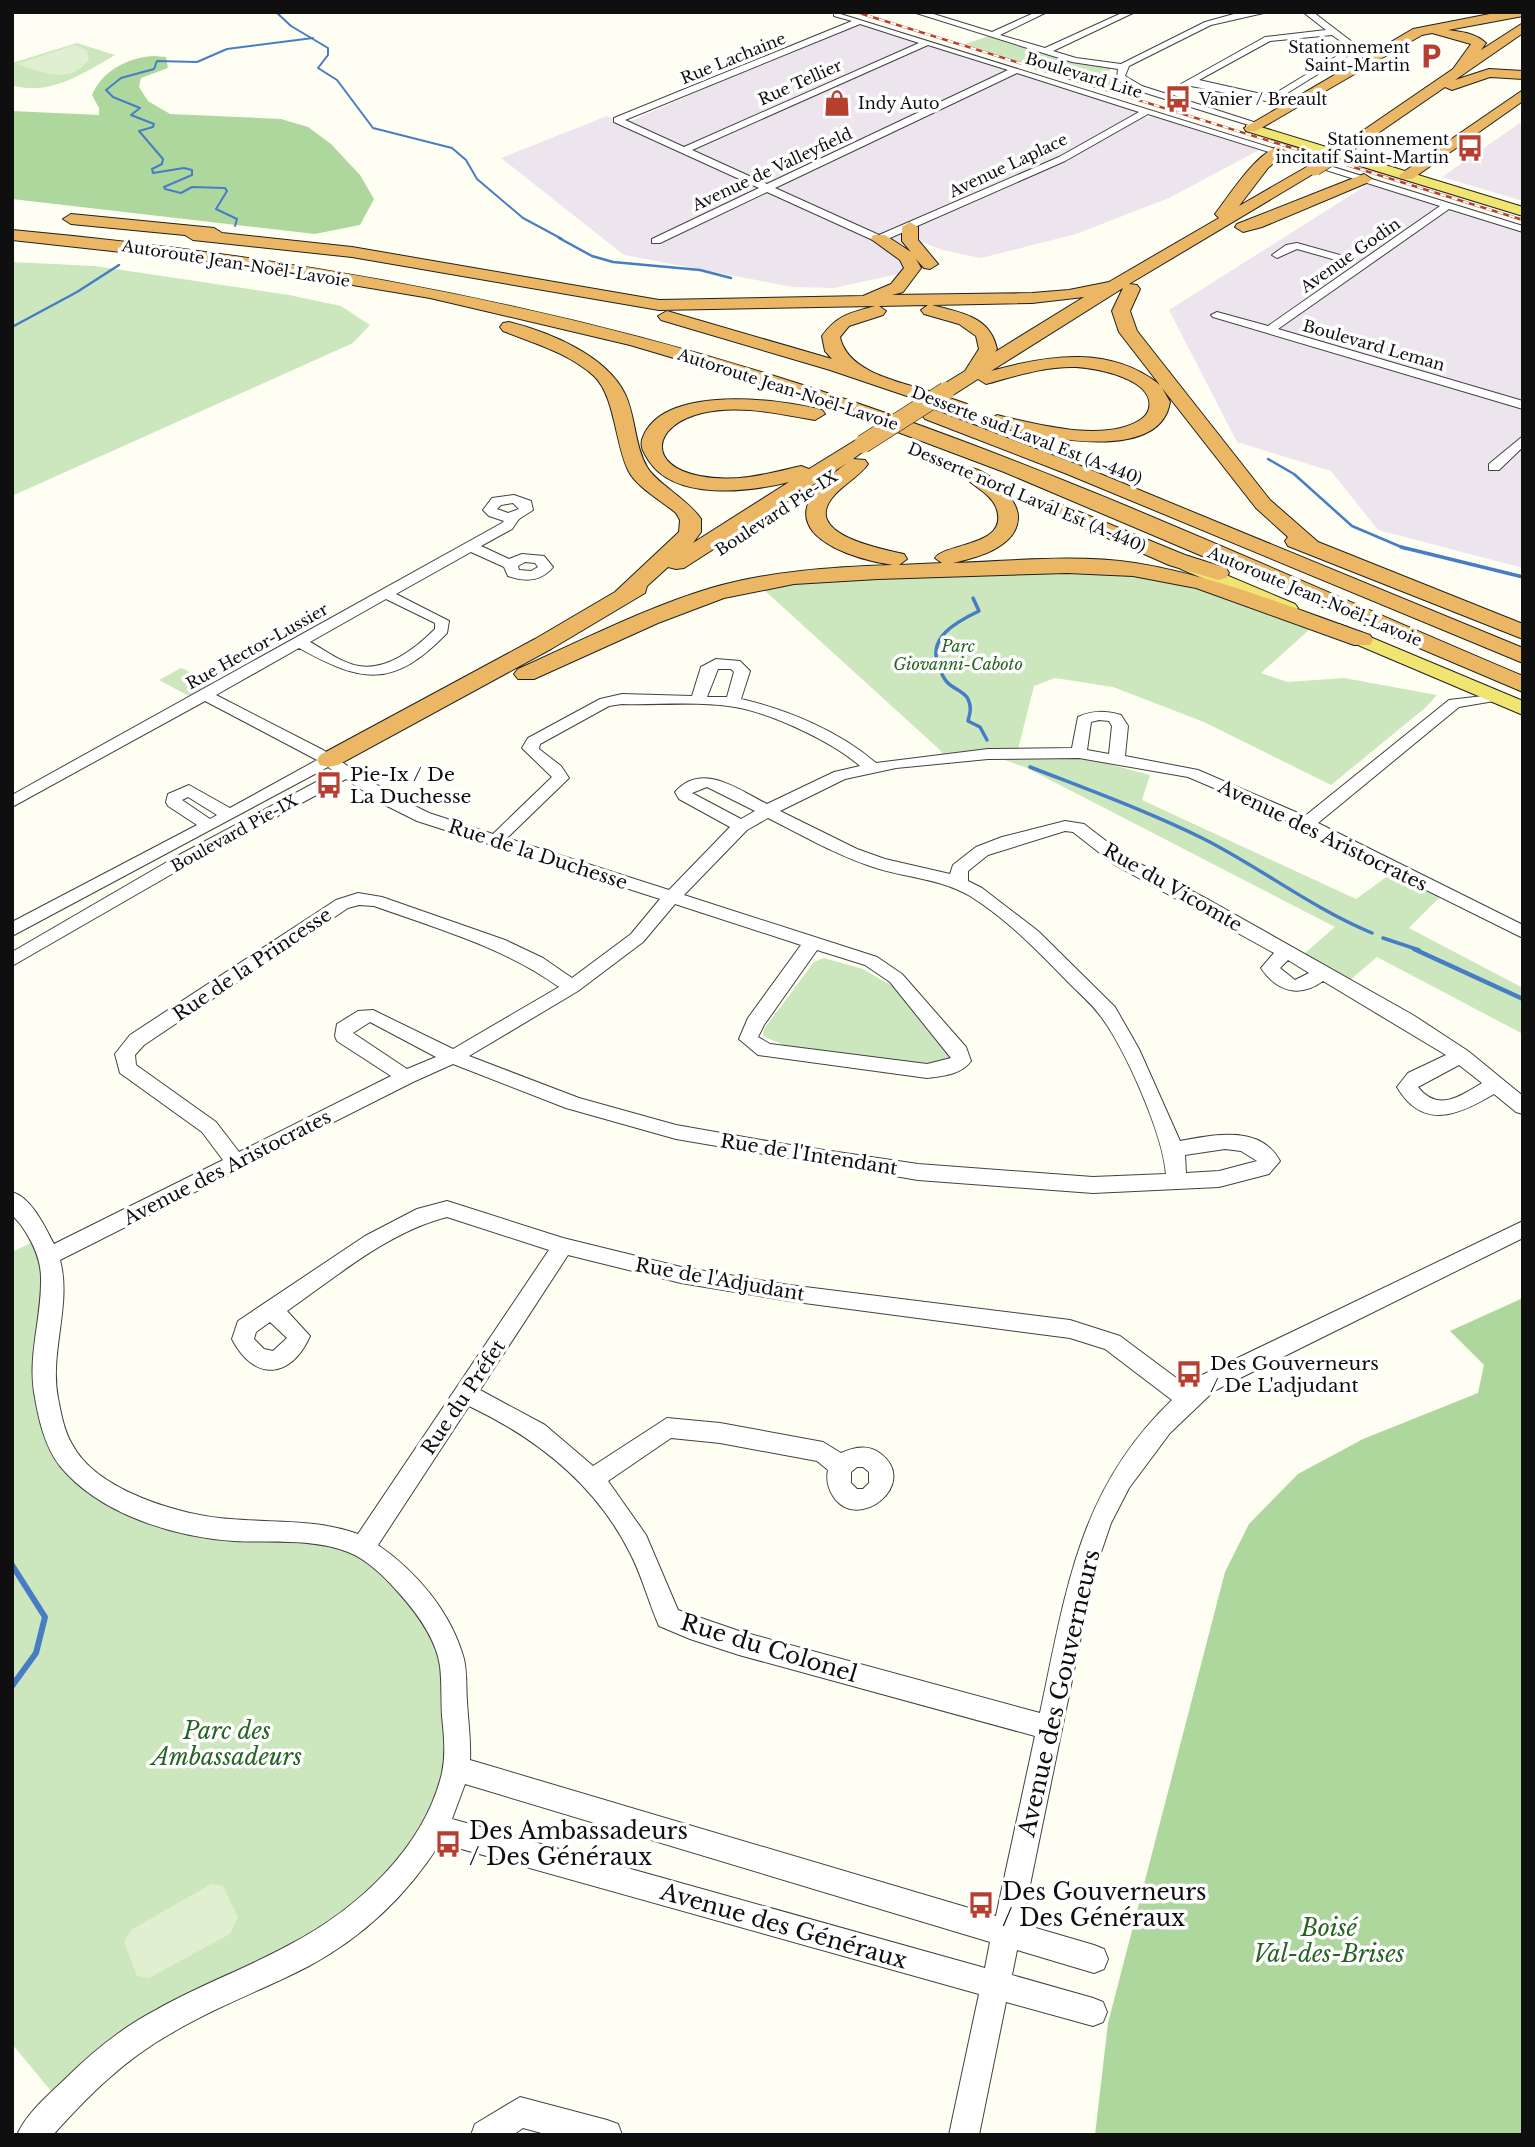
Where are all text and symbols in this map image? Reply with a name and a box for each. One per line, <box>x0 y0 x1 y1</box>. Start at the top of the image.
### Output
street label: Rue Lachaine <box>677 28 789 88</box>
place label: Stationnement Saint-Martin <box>1288 37 1410 75</box>
parking icon: Stationnement Saint-Martin <box>1416 41 1446 71</box>
street label: Boulevard Lite <box>1023 48 1145 102</box>
street label: Rue Tellier <box>755 55 845 109</box>
bus stop icon: Vanier / Breault <box>1163 84 1193 114</box>
shop icon: Indy Auto <box>822 88 852 118</box>
place label: Vanier / Breault <box>1198 89 1327 109</box>
place label: Indy Auto <box>858 93 939 113</box>
street label: Avenue de Valleyfield <box>688 123 855 215</box>
street label: Avenue Laplace <box>945 129 1071 202</box>
place label: Stationnement incitatif Saint-Martin <box>1275 129 1449 167</box>
bus stop icon: Stationnement incitatif Saint-Martin <box>1455 133 1485 163</box>
street label: Avenue Godin <box>1295 213 1404 297</box>
street label: Autoroute Jean-Noël-Lavoie <box>120 235 351 291</box>
street label: Boulevard Leman <box>1301 315 1447 375</box>
street label: Autoroute Jean-Noël-Lavoie <box>674 344 901 434</box>
street label: Desserte sud Laval Est (A-440) <box>909 382 1145 488</box>
street label: Desserte nord Laval Est (A-440) <box>905 438 1149 556</box>
street label: Boulevard Pie-IX <box>711 466 842 560</box>
street label: Autoroute Jean-Noël-Lavoie <box>1204 541 1425 650</box>
street label: Rue Hector-Lussier <box>183 598 332 693</box>
park label: Parc Giovanni-Caboto <box>893 636 1023 674</box>
place label: Pie-Ix / De La Duchesse <box>350 763 471 808</box>
bus stop icon: Pie-Ix / De La Duchesse <box>314 770 344 800</box>
street label: Avenue des Aristocrates <box>1214 774 1431 896</box>
street label: Boulevard Pie-IX <box>167 790 302 876</box>
street label: Rue de la Duchesse <box>445 815 630 894</box>
street label: Rue du Vicomte <box>1099 838 1246 937</box>
street label: Rue de la Princesse <box>169 903 336 1026</box>
street label: Avenue des Aristocrates <box>119 1105 335 1230</box>
street label: Rue de l'Intendant <box>719 1129 900 1180</box>
street label: Rue de l'Adjudant <box>633 1253 807 1306</box>
street label: Rue du Préfet <box>417 1335 511 1459</box>
place label: Des Gouverneurs / De L'adjudant <box>1210 1352 1379 1397</box>
bus stop icon: Des Gouverneurs / De L'adjudant <box>1174 1359 1204 1389</box>
street label: Avenue des Gouverneurs <box>1012 1547 1106 1840</box>
street label: Rue du Colonel <box>677 1608 861 1688</box>
park label: Parc des Ambassadeurs <box>149 1717 302 1771</box>
place label: Des Ambassadeurs / Des Généraux <box>469 1817 688 1871</box>
bus stop icon: Des Ambassadeurs / Des Généraux <box>433 1829 463 1859</box>
street label: Avenue des Généraux <box>656 1877 911 1975</box>
place label: Des Gouverneurs / Des Généraux <box>1002 1878 1207 1932</box>
bus stop icon: Des Gouverneurs / Des Généraux <box>966 1890 996 1920</box>
park label: Boisé Val-des-Brises <box>1253 1914 1405 1968</box>

